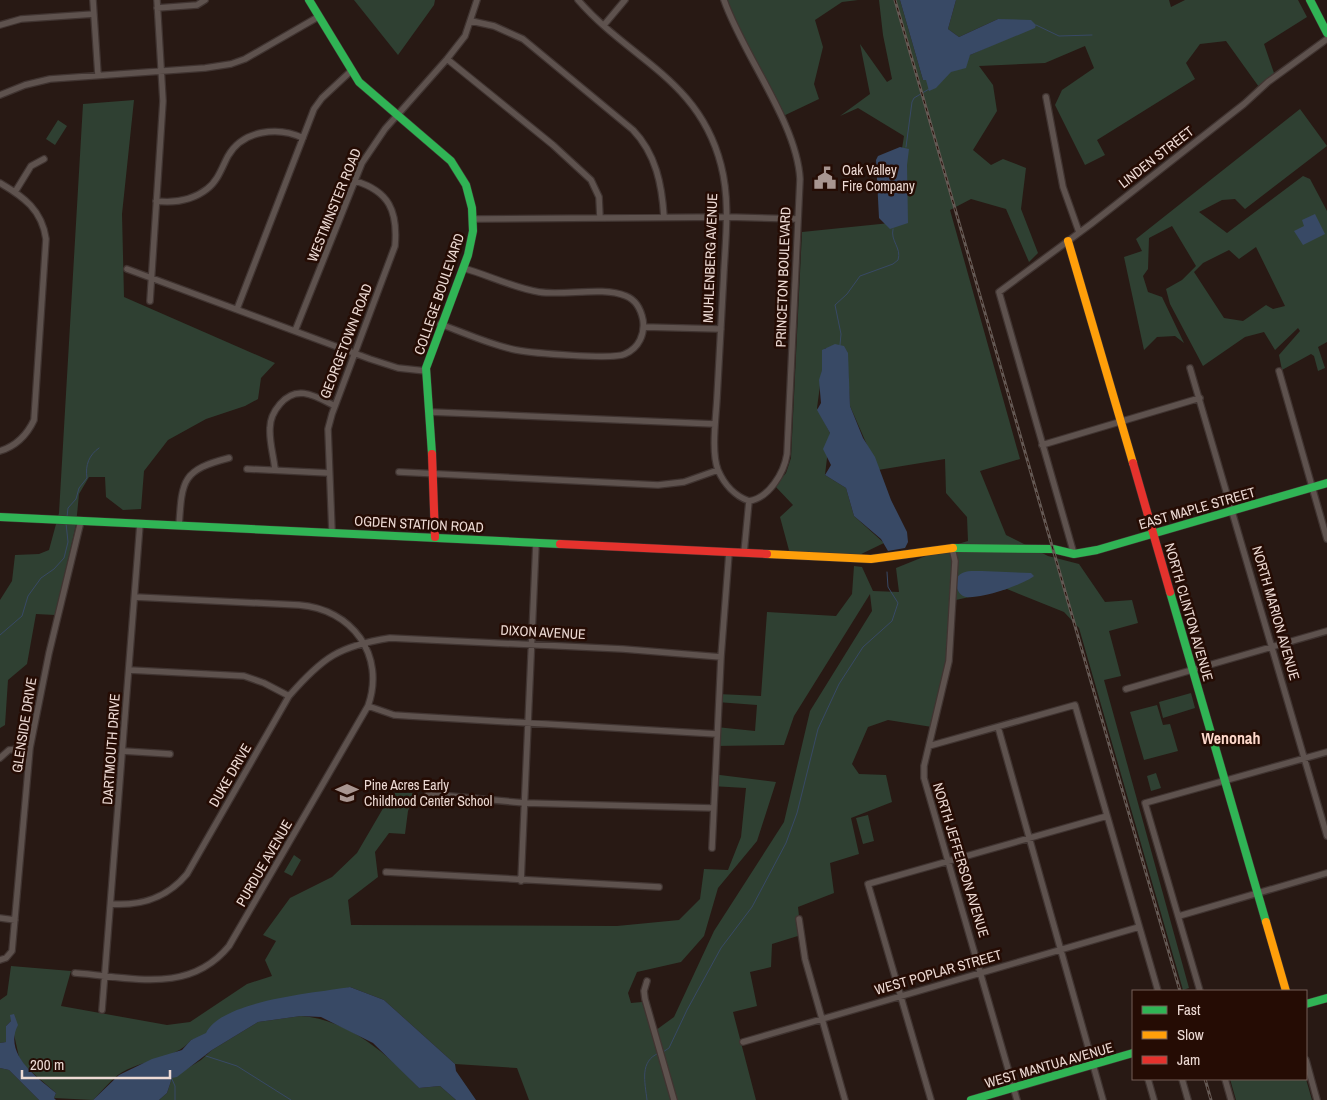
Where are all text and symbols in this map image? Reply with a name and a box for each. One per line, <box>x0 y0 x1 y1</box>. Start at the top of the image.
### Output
street label: LINDEN STREET <box>1115 122 1197 192</box>
street label: WESTMINSTER ROAD <box>303 145 365 265</box>
place label: Oak Valley Fire Company <box>842 161 915 195</box>
public building icon: Oak Valley Fire Company <box>812 165 838 191</box>
street label: MUHLENBERG AVENUE <box>699 193 721 323</box>
street label: PRINCETON BOULEVARD <box>772 206 794 348</box>
street label: COLLEGE BOULEVARD <box>410 231 468 357</box>
street label: GEORGETOWN ROAD <box>316 281 376 401</box>
street label: EAST MAPLE STREET <box>1137 483 1257 533</box>
street label: OGDEN STATION ROAD <box>354 512 484 536</box>
street label: NORTH CLINTON AVENUE <box>1161 541 1217 683</box>
street label: NORTH MARION AVENUE <box>1248 544 1304 682</box>
street label: DIXON AVENUE <box>500 621 586 643</box>
street label: GLENSIDE DRIVE <box>8 676 40 774</box>
street label: DARTMOUTH DRIVE <box>98 693 124 805</box>
district label: Wenonah <box>1202 727 1260 749</box>
street label: DUKE DRIVE <box>205 740 255 810</box>
place label: Pine Acres Early Childhood Center School <box>364 776 492 810</box>
school or university icon: Pine Acres Early Childhood Center School <box>334 780 360 806</box>
street label: NORTH JEFFERSON AVENUE <box>929 780 993 940</box>
street label: PURDUE AVENUE <box>232 816 296 910</box>
street label: WEST POPLAR STREET <box>872 945 1004 999</box>
legend <box>1132 990 1307 1080</box>
text: Fast <box>1177 999 1201 1020</box>
text: Slow <box>1177 1024 1204 1045</box>
street label: WEST MANTUA AVENUE <box>983 1038 1115 1092</box>
scale bar <box>22 1048 170 1080</box>
text: Jam <box>1177 1049 1200 1070</box>
text: 200 m <box>30 1054 64 1075</box>

